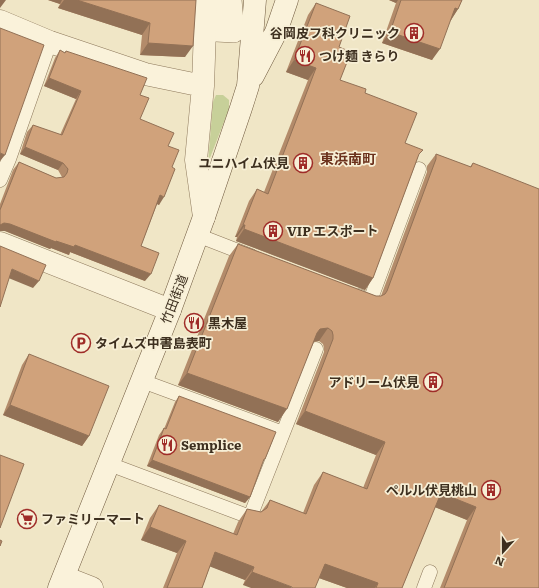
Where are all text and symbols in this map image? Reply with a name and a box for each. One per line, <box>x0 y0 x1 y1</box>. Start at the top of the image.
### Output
building icon: 谷岡皮フ科クリニック <box>403 22 425 44</box>
place label: 谷岡皮フ科クリニック <box>270 23 400 42</box>
restaurant icon: つけ麺 きらり <box>294 45 316 67</box>
place label: つけ麺 きらり <box>319 46 400 65</box>
district label: 東浜南町 <box>320 148 376 168</box>
building icon: ユニハイム伏見 <box>292 152 314 174</box>
place label: ユニハイム伏見 <box>199 153 289 172</box>
building icon: VIP エスポート <box>262 220 284 242</box>
place label: VIP エスポート <box>287 221 378 240</box>
street label: 竹田街道 <box>155 271 192 327</box>
restaurant icon: 黒木屋 <box>183 312 205 334</box>
place label: 黒木屋 <box>208 313 247 332</box>
parking icon: タイムズ中書島表町 <box>70 332 92 354</box>
place label: タイムズ中書島表町 <box>95 333 212 352</box>
building icon: アドリーム伏見 <box>422 371 444 393</box>
place label: アドリーム伏見 <box>328 372 419 391</box>
restaurant icon: Semplice <box>156 434 178 456</box>
place label: Semplice <box>181 435 241 454</box>
building icon: ペルル伏見桃山 <box>480 479 502 501</box>
place label: ペルル伏見桃山 <box>386 480 477 499</box>
supermarket icon: ファミリーマート <box>16 508 38 530</box>
place label: ファミリーマート <box>41 509 145 528</box>
north arrow <box>483 532 523 572</box>
text: N <box>492 553 506 571</box>

